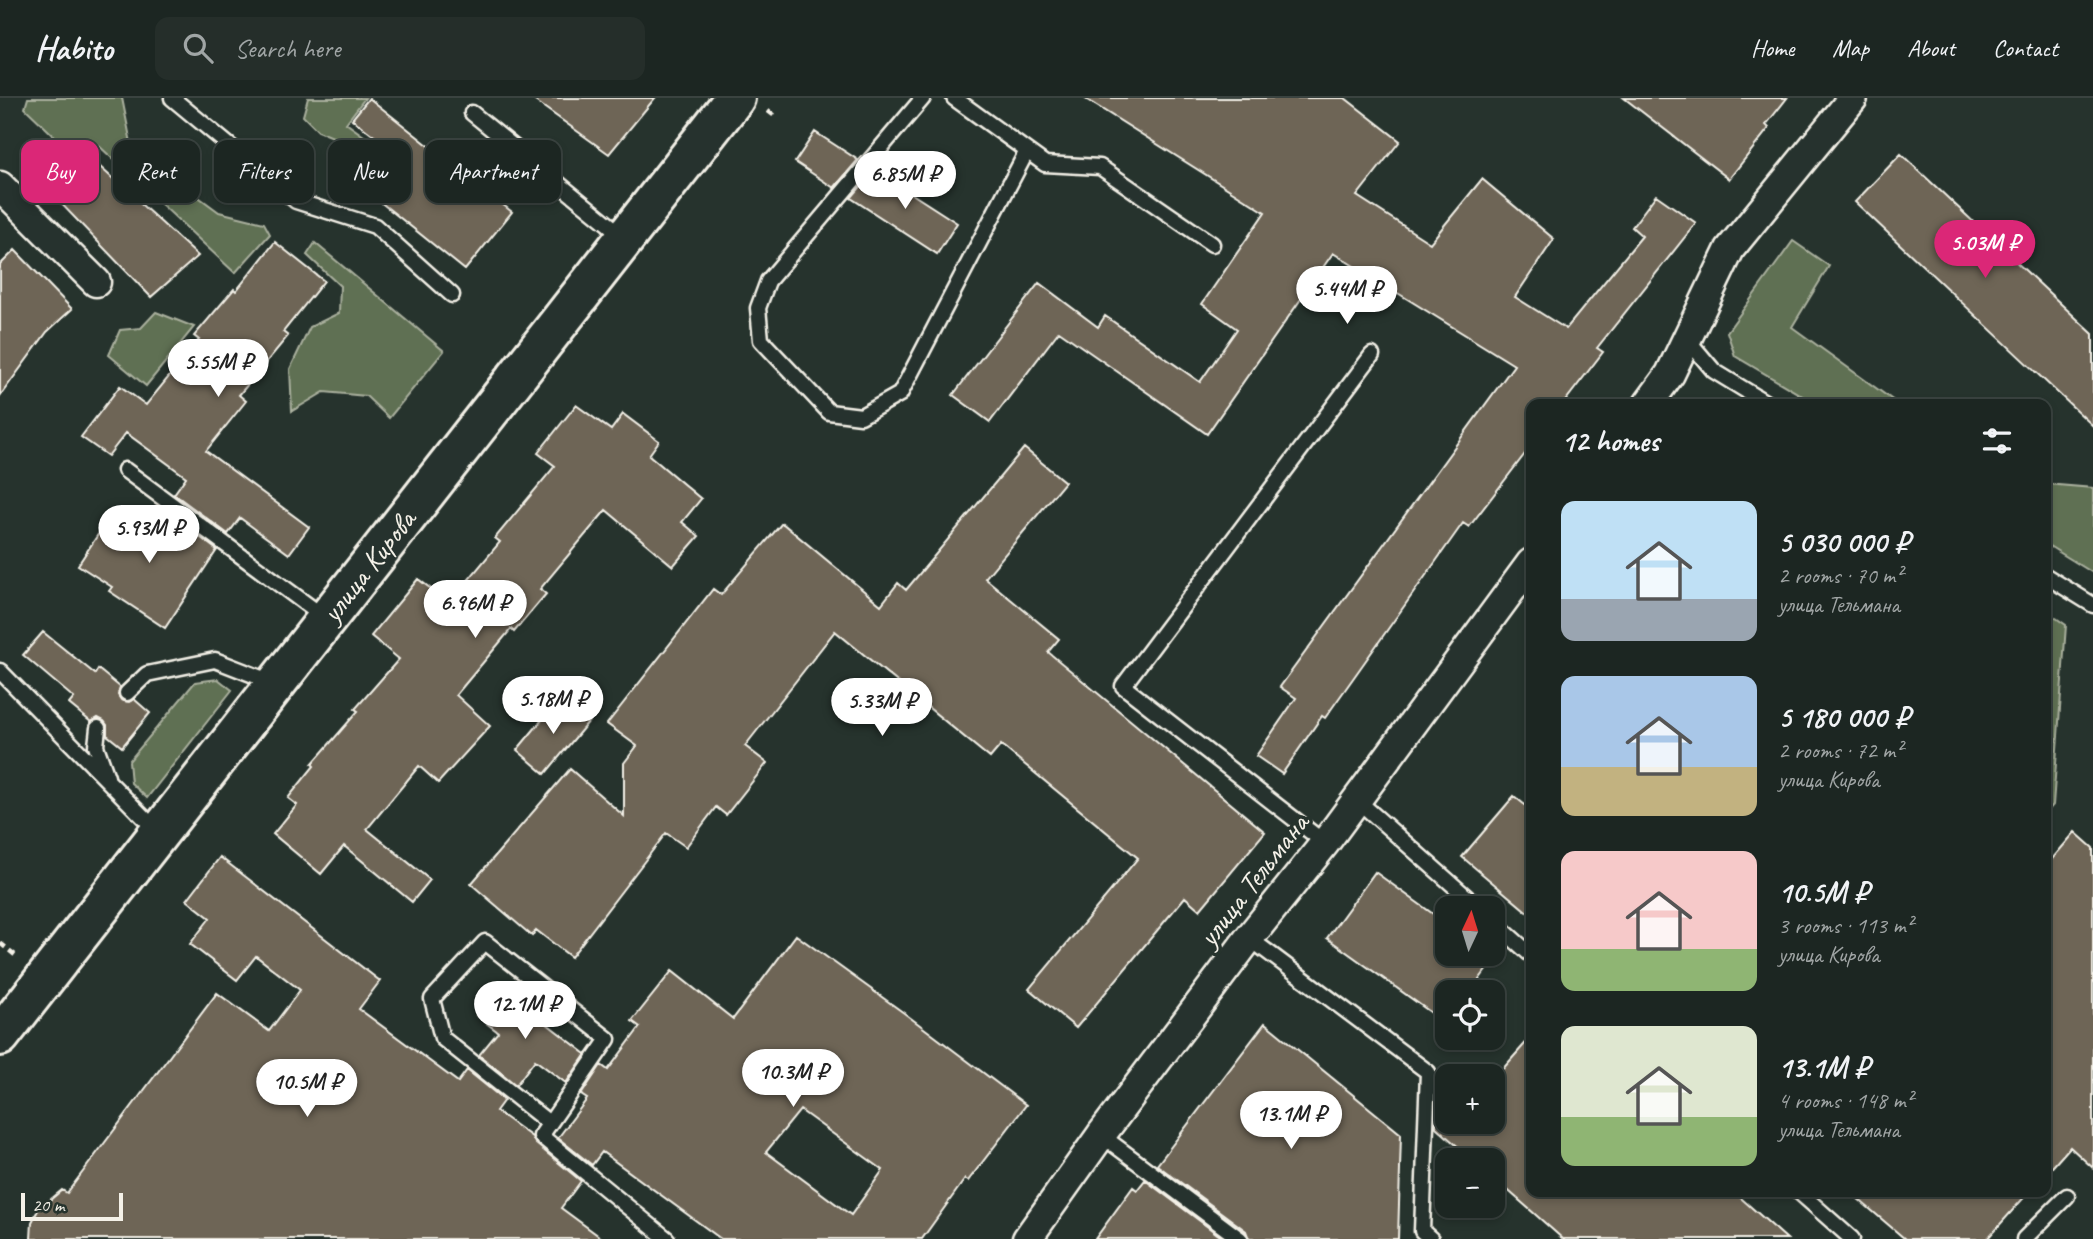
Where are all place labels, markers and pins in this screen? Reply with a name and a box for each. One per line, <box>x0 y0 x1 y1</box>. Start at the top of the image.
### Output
pin: 6.85M ₽ <box>840 152 970 211</box>
pin: 5.03M ₽ <box>1920 220 2050 280</box>
pin: 5.44M ₽ <box>1282 266 1412 326</box>
pin: 5.55M ₽ <box>153 340 283 399</box>
pin: 5.93M ₽ <box>84 505 214 565</box>
pin: 6.96M ₽ <box>410 580 540 640</box>
pin: 5.18M ₽ <box>488 676 618 736</box>
pin: 5.33M ₽ <box>817 678 947 738</box>
pin: 12.1M ₽ <box>460 982 590 1041</box>
pin: 10.3M ₽ <box>728 1049 858 1109</box>
pin: 10.5M ₽ <box>242 1060 372 1119</box>
pin: 13.1M ₽ <box>1226 1091 1356 1151</box>

